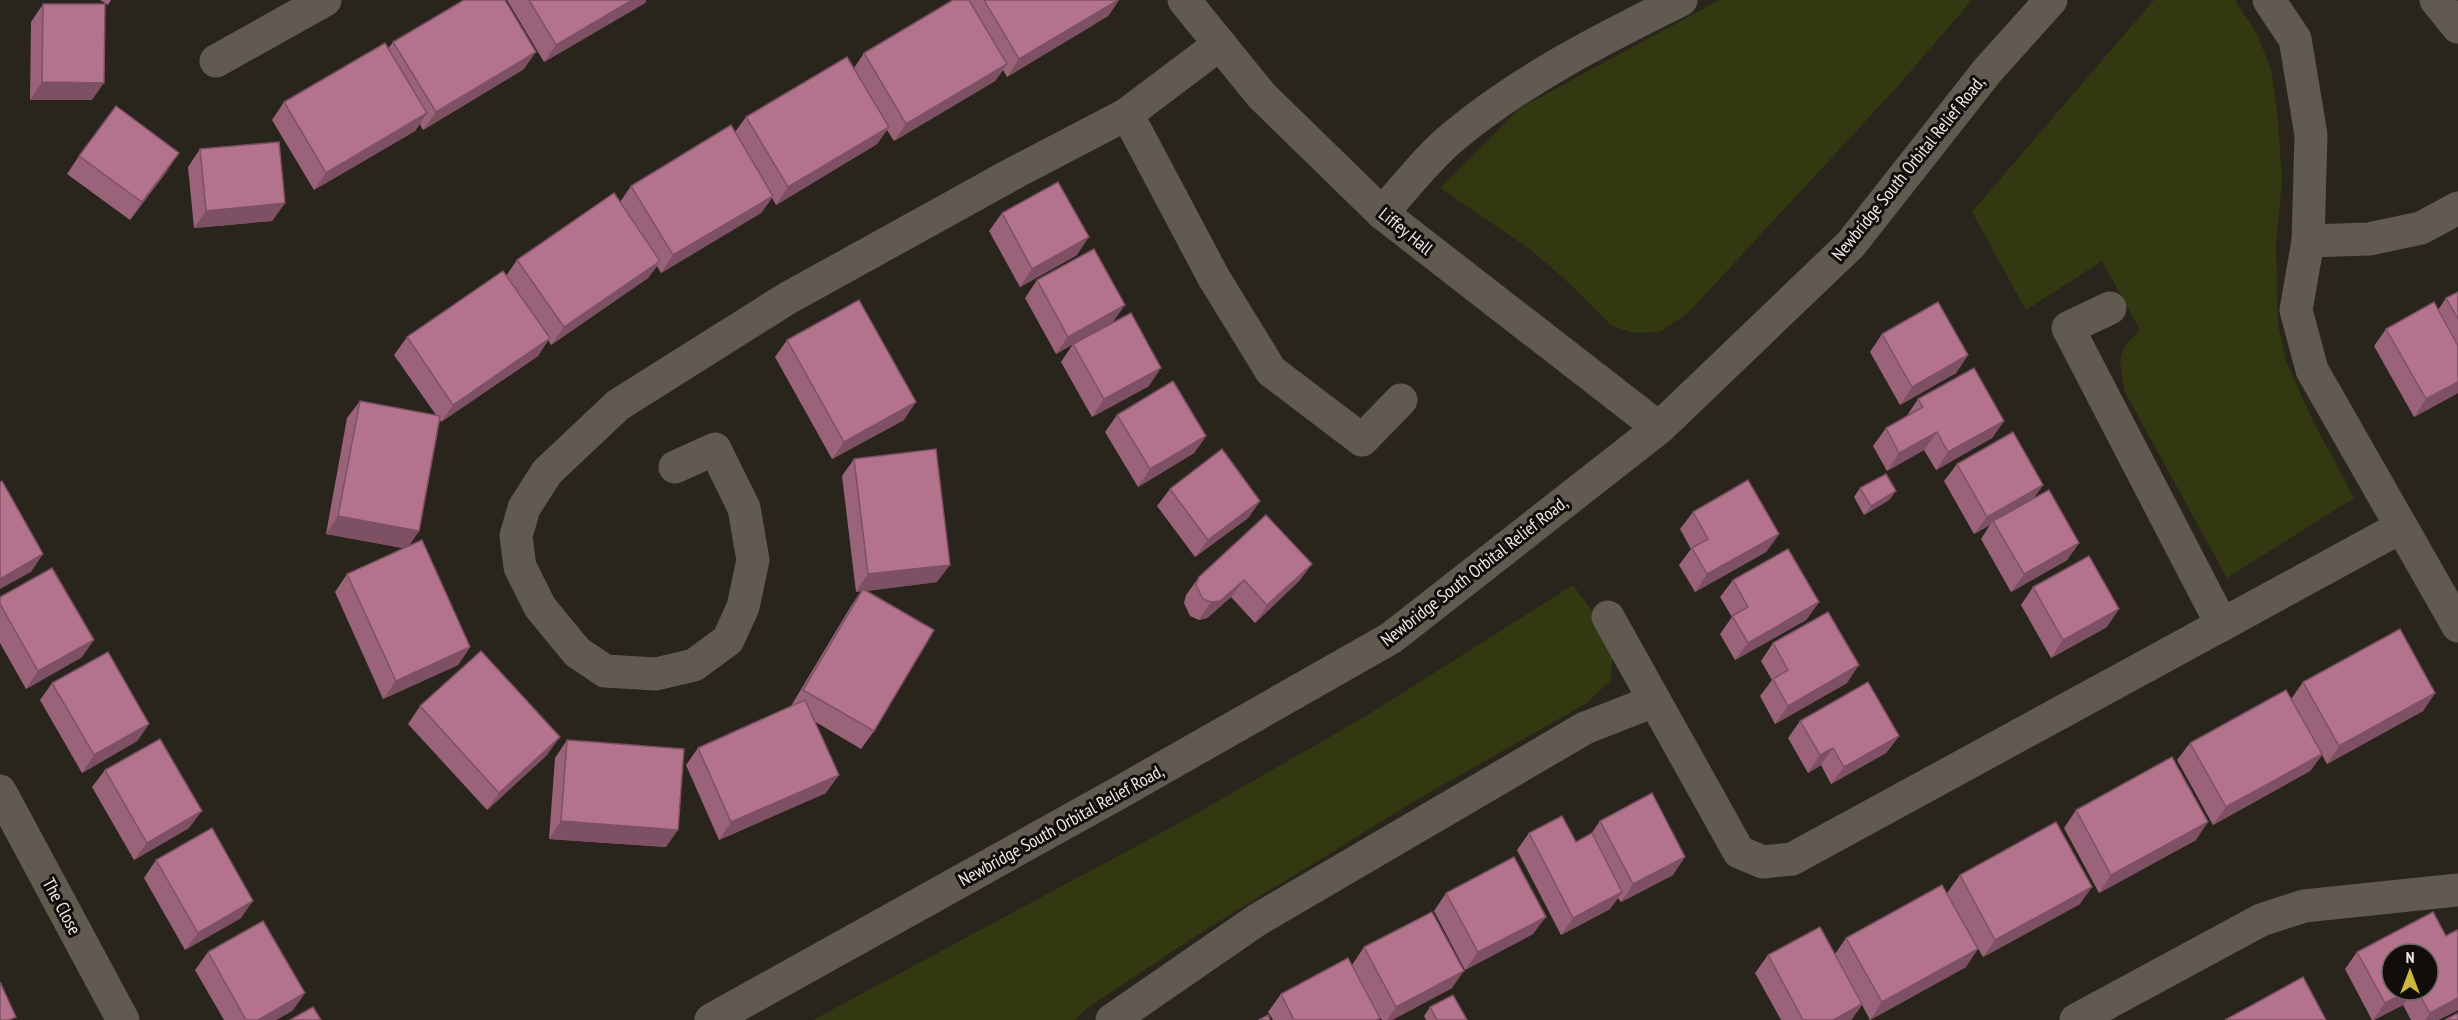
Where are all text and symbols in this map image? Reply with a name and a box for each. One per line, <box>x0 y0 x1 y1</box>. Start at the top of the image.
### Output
street label: Newbridge South Orbital Relief Road, <box>1826 71 1990 265</box>
street label: Liffey Hall <box>1374 202 1438 260</box>
street label: Newbridge South Orbital Relief Road, <box>1376 491 1572 651</box>
street label: Newbridge South Orbital Relief Road, <box>954 759 1168 891</box>
street label: The Close <box>38 874 86 938</box>
north arrow <box>2380 942 2440 1002</box>
text: N <box>2406 947 2414 967</box>

